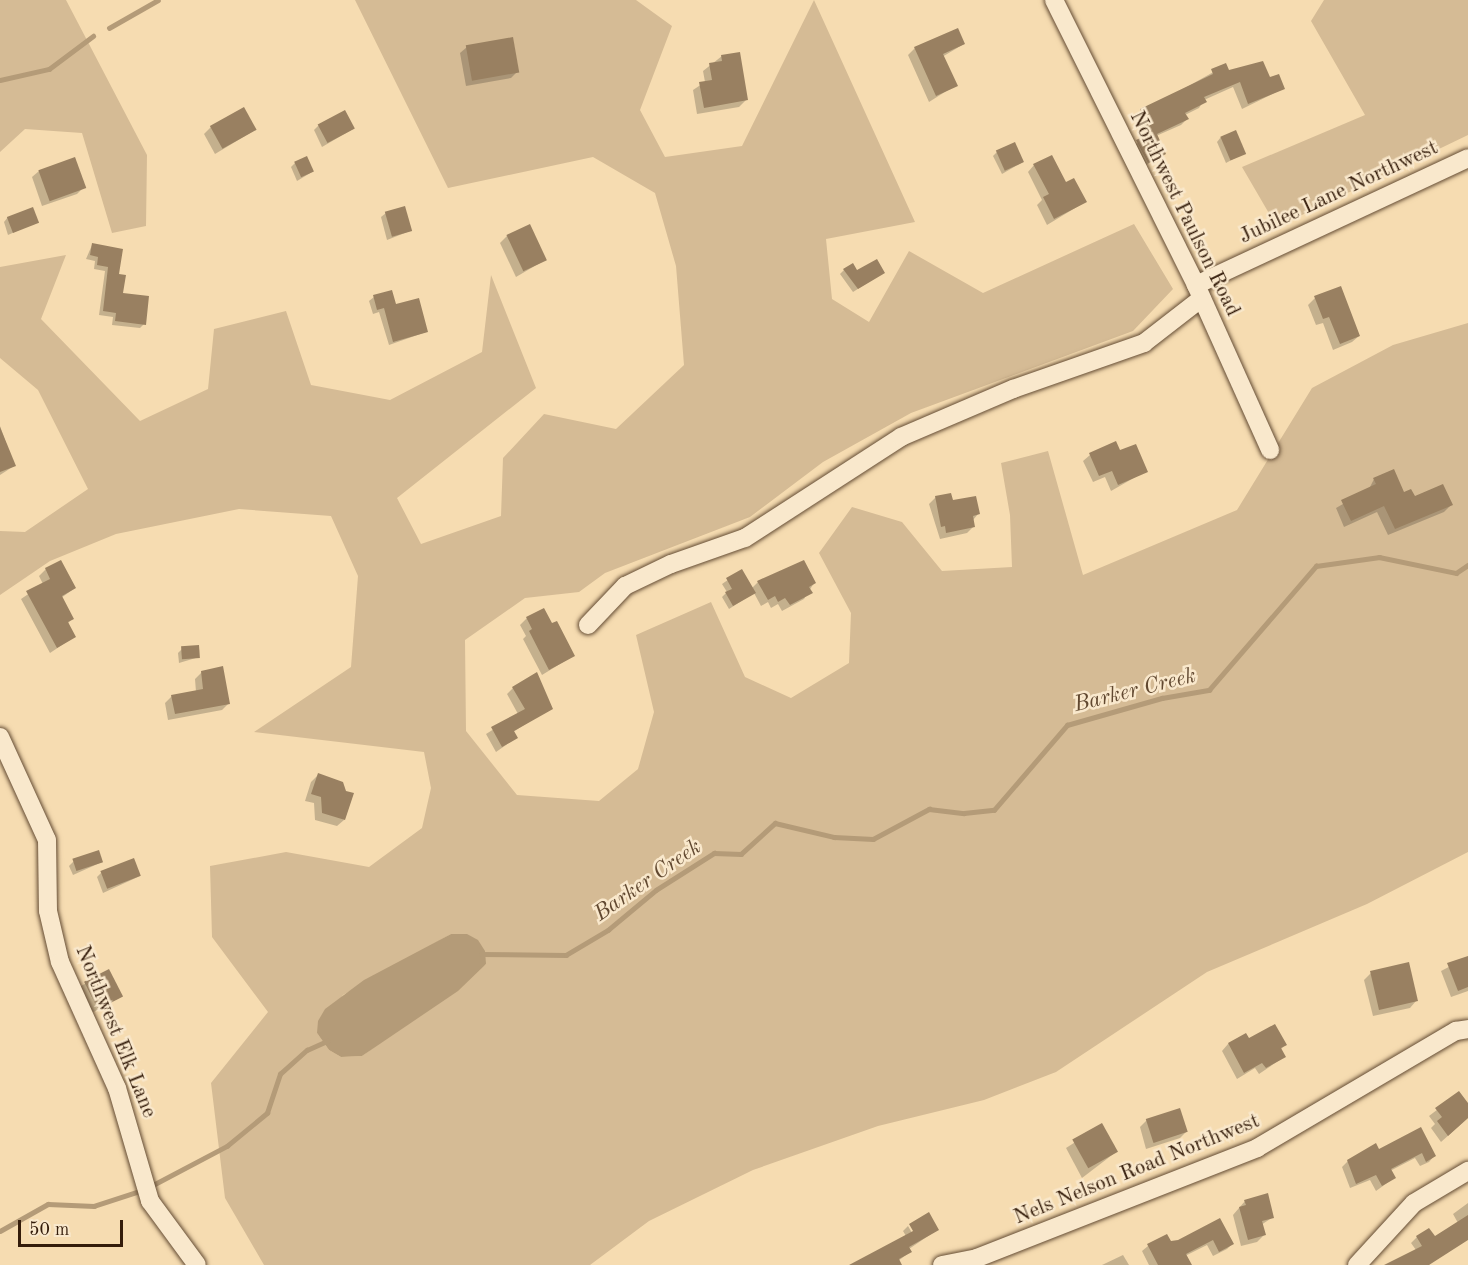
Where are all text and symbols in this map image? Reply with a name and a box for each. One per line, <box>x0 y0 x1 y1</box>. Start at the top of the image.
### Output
street label: Northwest Paulson Road <box>1123 107 1245 321</box>
street label: Jubilee Lane Northwest <box>1236 136 1442 250</box>
water label: Barker Creek <box>1071 663 1199 719</box>
water label: Barker Creek <box>589 834 707 928</box>
street label: Northwest Elk Lane <box>69 942 161 1122</box>
street label: Nels Nelson Road Northwest <box>1010 1109 1264 1231</box>
scale bar <box>21 1208 126 1246</box>
text: 50 m <box>29 1221 69 1239</box>

